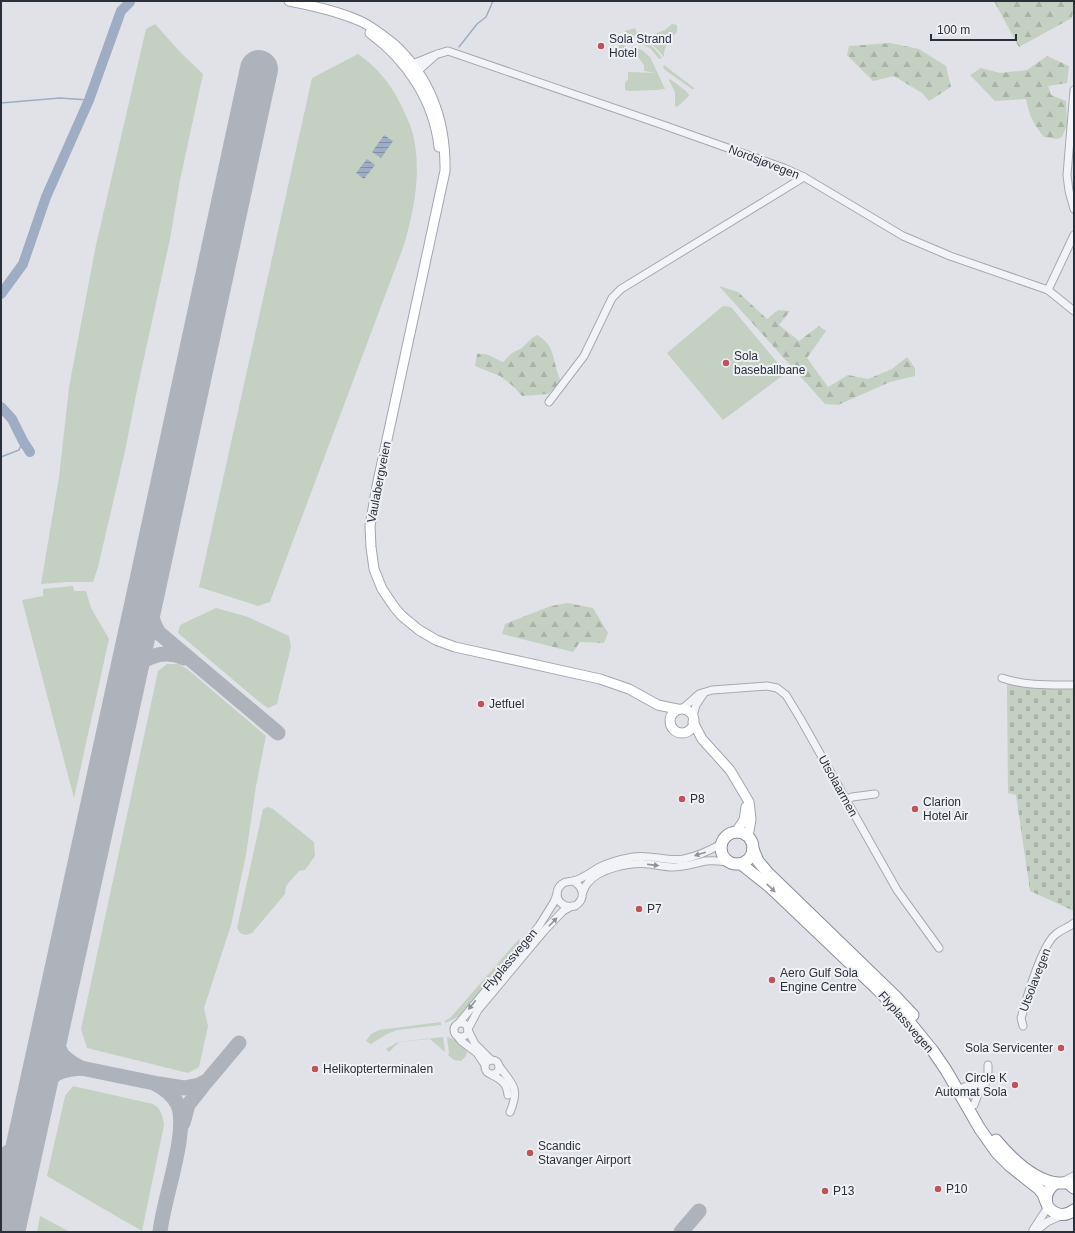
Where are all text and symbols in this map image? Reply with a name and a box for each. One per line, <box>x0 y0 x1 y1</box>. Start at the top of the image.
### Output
scale bar <box>931 16 1016 42</box>
text: 100 m <box>937 23 970 37</box>
place label: Sola Strand Hotel <box>609 32 672 60</box>
marker: Sola Strand Hotel <box>596 41 606 51</box>
street label: Nordsjøvegen <box>727 142 801 182</box>
place label: Sola baseballbane <box>734 349 806 377</box>
marker: Sola baseballbane <box>721 358 731 368</box>
street label: Vaulabergveien <box>364 440 394 524</box>
place label: Jetfuel <box>489 697 524 711</box>
marker: Jetfuel <box>476 699 486 709</box>
street label: Utsolaarmen <box>815 753 861 819</box>
place label: P8 <box>690 792 705 806</box>
marker: P8 <box>677 794 687 804</box>
place label: Clarion Hotel Air <box>923 795 968 823</box>
marker: Clarion Hotel Air <box>910 804 920 814</box>
one-way arrow <box>693 851 705 857</box>
one-way arrow <box>647 862 659 868</box>
one-way arrow <box>766 883 776 893</box>
place label: P7 <box>647 902 662 916</box>
marker: P7 <box>634 904 644 914</box>
one-way arrow <box>548 917 558 927</box>
street label: Flyplassvegen <box>480 926 540 994</box>
street label: Utsolavegen <box>1017 946 1053 1014</box>
place label: Aero Gulf Sola Engine Centre <box>780 966 858 994</box>
marker: Aero Gulf Sola Engine Centre <box>767 975 777 985</box>
street label: Flyplassvegen <box>876 988 936 1056</box>
one-way arrow <box>468 1000 477 1011</box>
place label: Sola Servicenter <box>965 1041 1053 1055</box>
marker: Sola Servicenter <box>1056 1043 1066 1053</box>
place label: Helikopterterminalen <box>323 1062 433 1076</box>
marker: Helikopterterminalen <box>310 1064 320 1074</box>
place label: Circle K Automat Sola <box>935 1071 1007 1099</box>
marker: Circle K Automat Sola <box>1010 1080 1020 1090</box>
place label: Scandic Stavanger Airport <box>538 1139 631 1167</box>
marker: Scandic Stavanger Airport <box>525 1148 535 1158</box>
place label: P10 <box>946 1182 968 1196</box>
place label: P13 <box>833 1184 855 1198</box>
marker: P10 <box>933 1184 943 1194</box>
marker: P13 <box>820 1186 830 1196</box>

